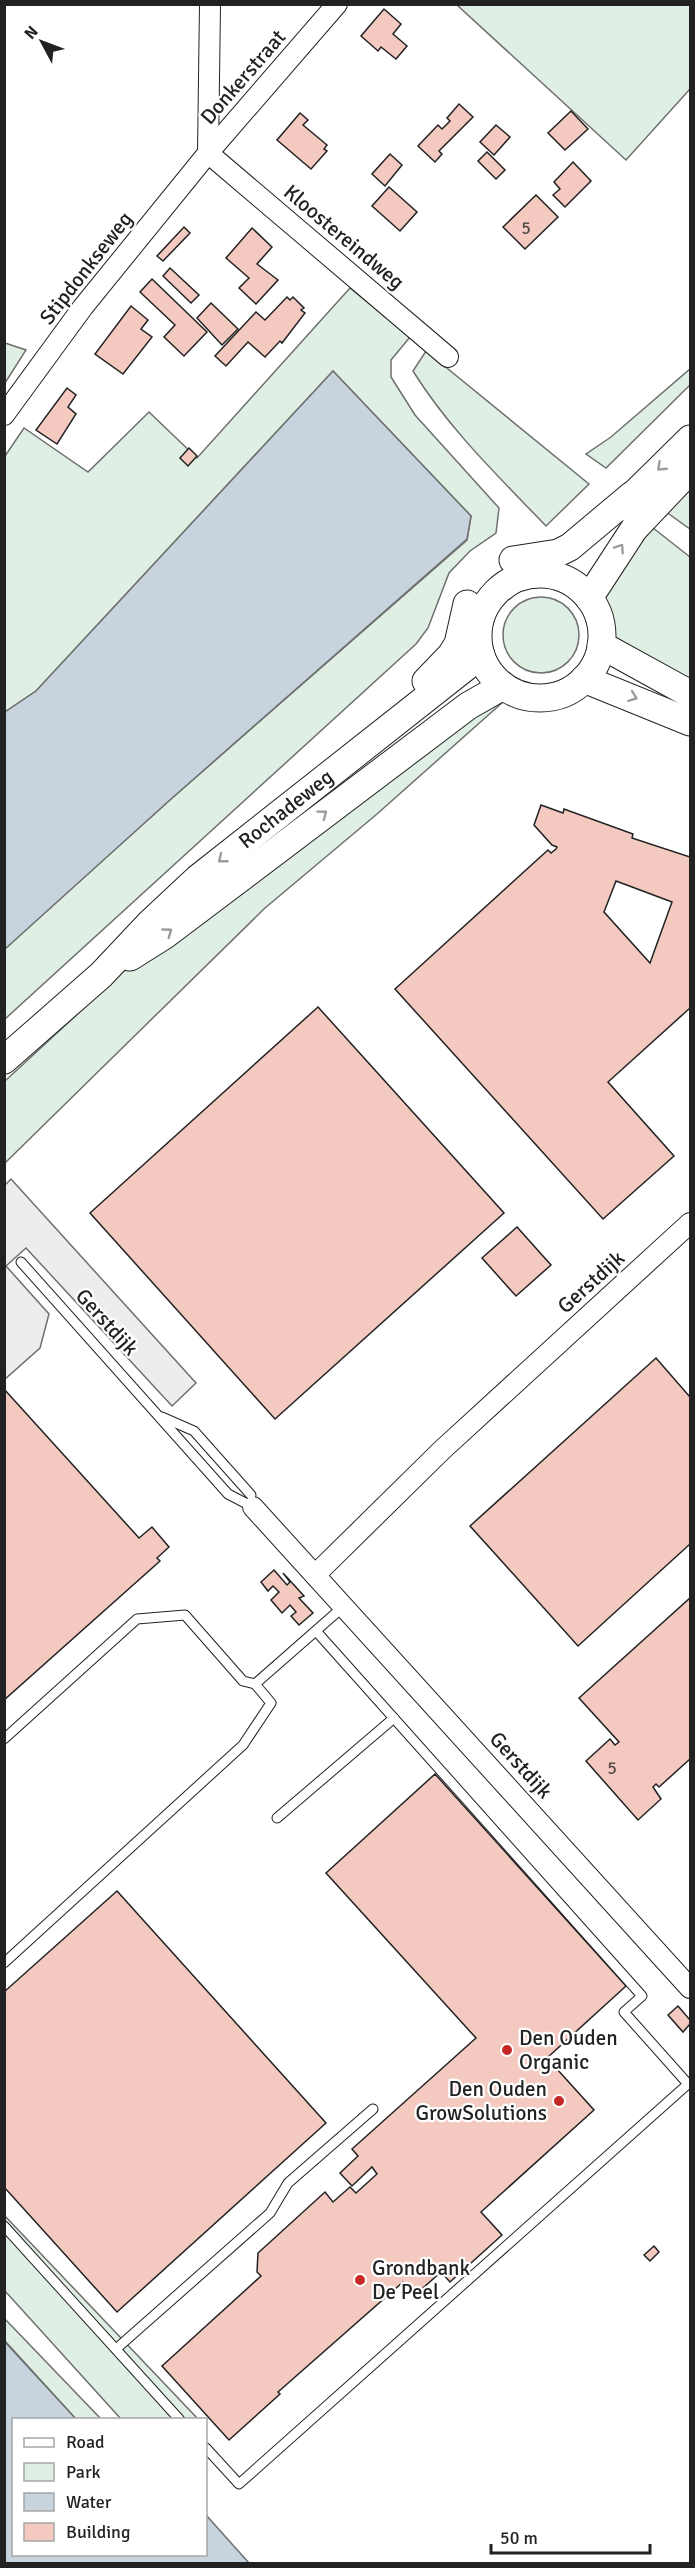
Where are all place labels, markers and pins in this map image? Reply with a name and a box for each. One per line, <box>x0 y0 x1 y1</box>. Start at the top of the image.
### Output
place label: Den Ouden Organic <box>519 2025 618 2075</box>
marker: Den Ouden Organic <box>500 2043 514 2057</box>
place label: Den Ouden GrowSolutions <box>416 2076 547 2126</box>
marker: Den Ouden GrowSolutions <box>552 2094 566 2108</box>
place label: Grondbank De Peel <box>372 2255 471 2305</box>
marker: Grondbank De Peel <box>353 2273 367 2287</box>

